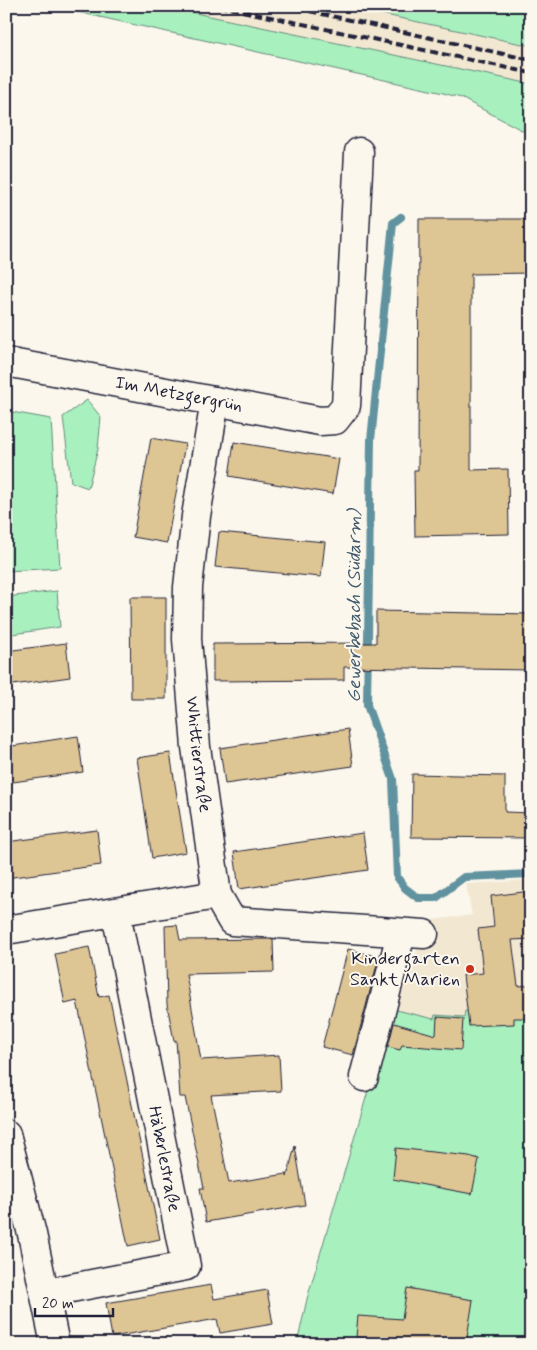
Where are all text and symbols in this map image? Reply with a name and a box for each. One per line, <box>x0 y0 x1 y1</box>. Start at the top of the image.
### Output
street label: Im Metzgergrün <box>113 371 245 418</box>
water label: Gewerbebach (Südarm) <box>342 507 367 703</box>
street label: Whittierstraße <box>180 695 217 814</box>
place label: Kindergarten Sankt Marien <box>350 947 460 992</box>
marker: Kindergarten Sankt Marien <box>464 963 476 975</box>
street label: Häberlestraße <box>142 1104 186 1214</box>
scale bar <box>35 1285 112 1317</box>
text: 20 m <box>42 1294 74 1314</box>

